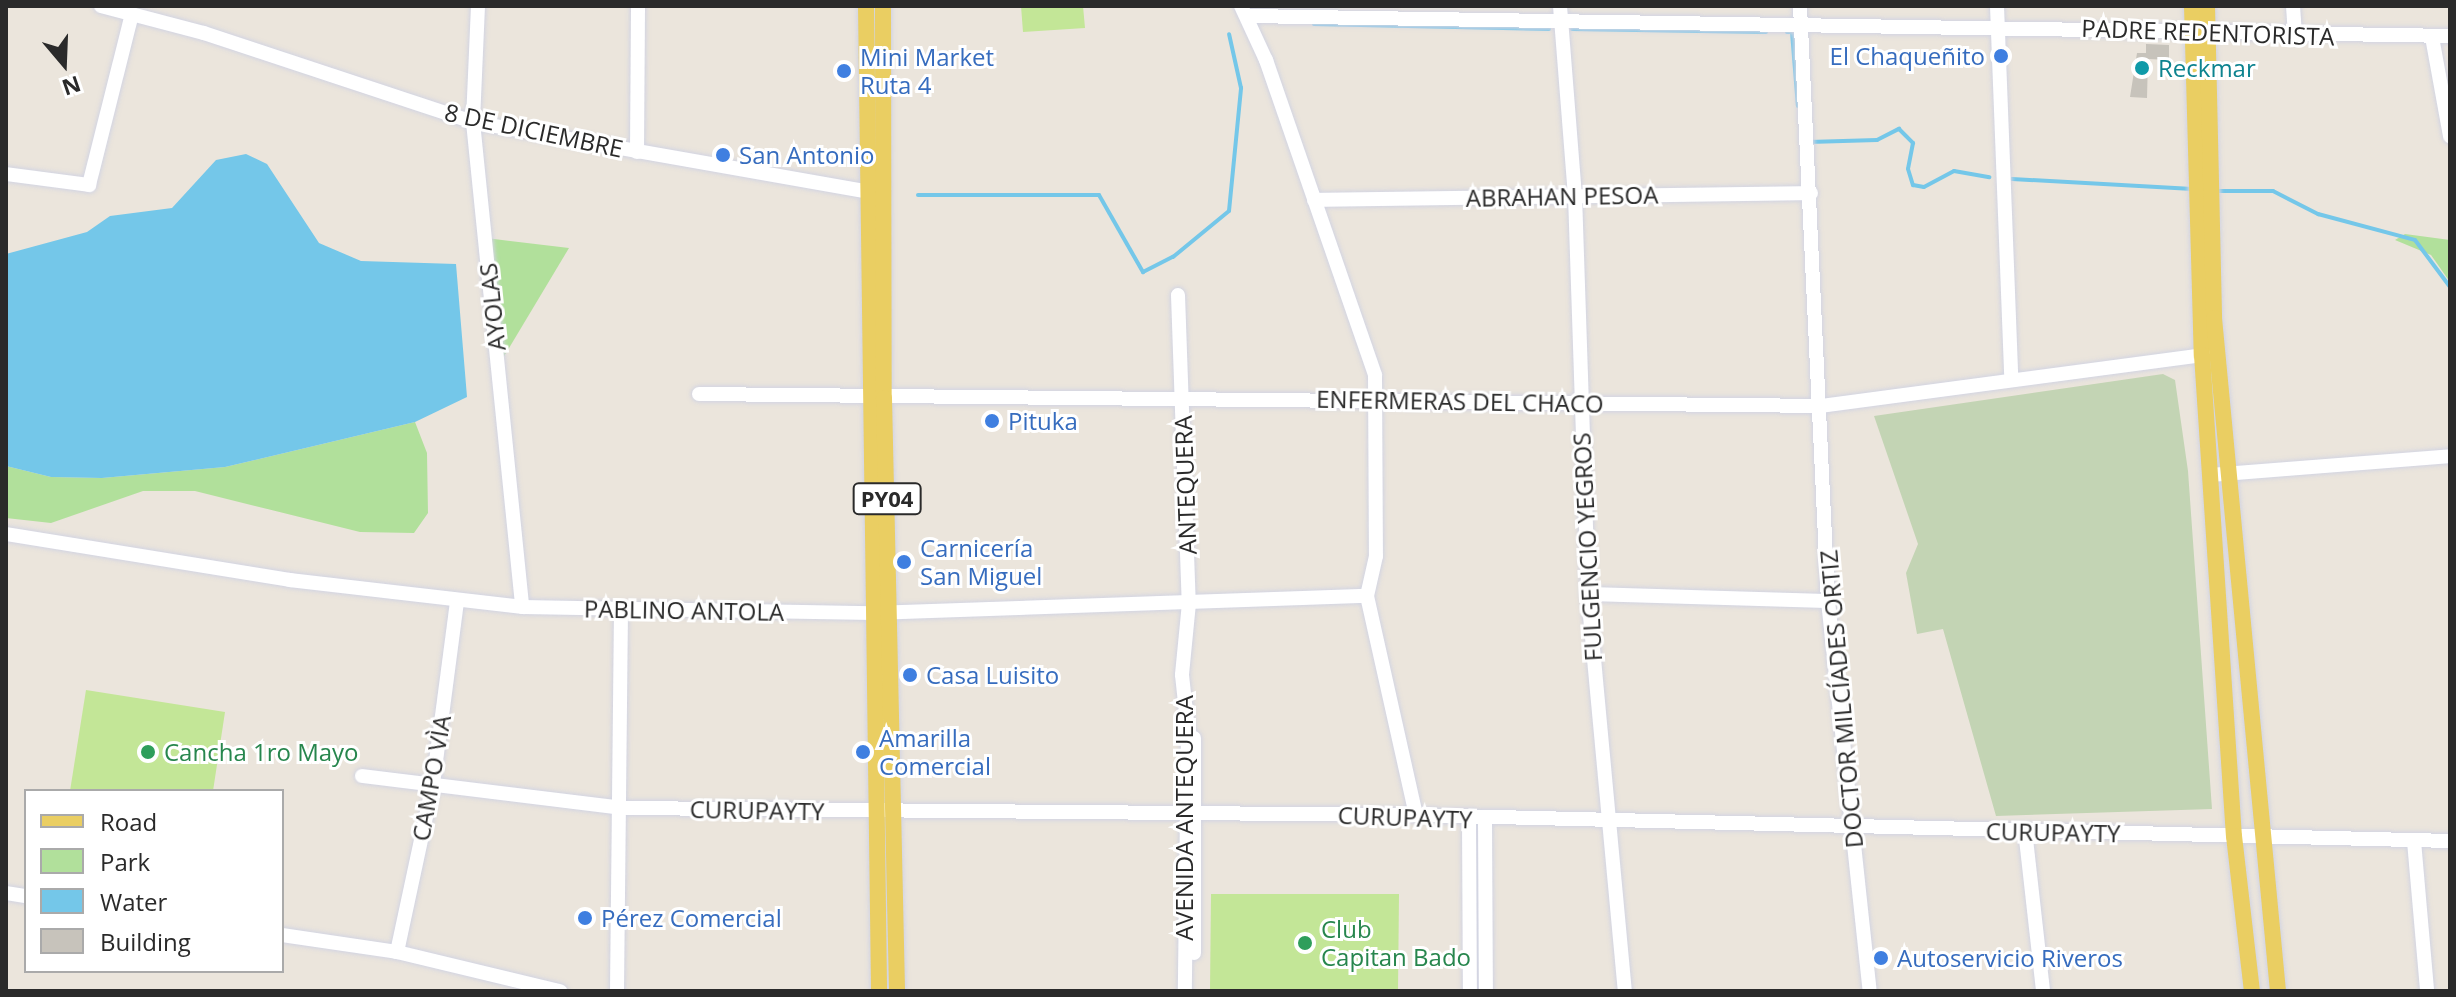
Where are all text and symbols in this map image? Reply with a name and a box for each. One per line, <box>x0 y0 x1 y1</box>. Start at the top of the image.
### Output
street label: PADRE REDENTORISTA <box>2081 13 2335 51</box>
north arrow <box>24 24 104 104</box>
place label: El Chaqueñito <box>1830 42 1985 70</box>
place label: Mini Market Ruta 4 <box>860 43 994 99</box>
marker: El Chaqueñito <box>1992 47 2010 65</box>
place label: Reckmar <box>2158 54 2256 82</box>
marker: Reckmar <box>2133 59 2151 77</box>
marker: Mini Market Ruta 4 <box>835 62 853 80</box>
text: N <box>58 70 85 104</box>
street label: 8 DE DICIEMBRE <box>442 97 626 163</box>
place label: San Antonio <box>739 141 875 169</box>
marker: San Antonio <box>714 146 732 164</box>
street label: ABRAHAN PESOA <box>1465 180 1659 212</box>
street label: AYOLAS <box>473 262 511 352</box>
street label: ENFERMERAS DEL CHACO <box>1316 384 1604 418</box>
place label: Pituka <box>1008 407 1078 435</box>
marker: Pituka <box>983 412 1001 430</box>
street label: ANTEQUERA <box>1168 415 1202 555</box>
street label: FULGENCIO YEGROS <box>1567 432 1607 662</box>
road number: PY04 <box>851 481 923 517</box>
place label: Carnicería San Miguel <box>920 534 1042 590</box>
street label: DOCTOR MILCÍADES ORTIZ <box>1814 549 1868 849</box>
marker: Carnicería San Miguel <box>895 553 913 571</box>
street label: PABLINO ANTOLA <box>584 594 784 626</box>
place label: Casa Luisito <box>926 661 1059 689</box>
marker: Casa Luisito <box>901 666 919 684</box>
street label: AVENIDA ANTEQUERA <box>1170 695 1198 941</box>
street label: CAMPO VÌA <box>406 713 456 843</box>
place label: Amarilla Comercial <box>879 724 991 780</box>
place label: Cancha 1ro Mayo <box>164 738 359 766</box>
marker: Cancha 1ro Mayo <box>139 743 157 761</box>
marker: Amarilla Comercial <box>854 743 872 761</box>
legend <box>24 789 284 973</box>
street label: CURUPAYTY <box>689 794 825 826</box>
street label: CURUPAYTY <box>1337 800 1473 834</box>
text: Road <box>100 805 157 838</box>
street label: CURUPAYTY <box>1985 816 2121 848</box>
text: Park <box>100 845 150 878</box>
text: Water <box>100 885 167 918</box>
place label: Pérez Comercial <box>601 904 782 932</box>
marker: Pérez Comercial <box>576 909 594 927</box>
place label: Club Capitan Bado <box>1321 915 1471 971</box>
text: Building <box>100 925 191 958</box>
marker: Club Capitan Bado <box>1296 934 1314 952</box>
place label: Autoservicio Riveros <box>1897 944 2123 972</box>
marker: Autoservicio Riveros <box>1872 949 1890 967</box>

